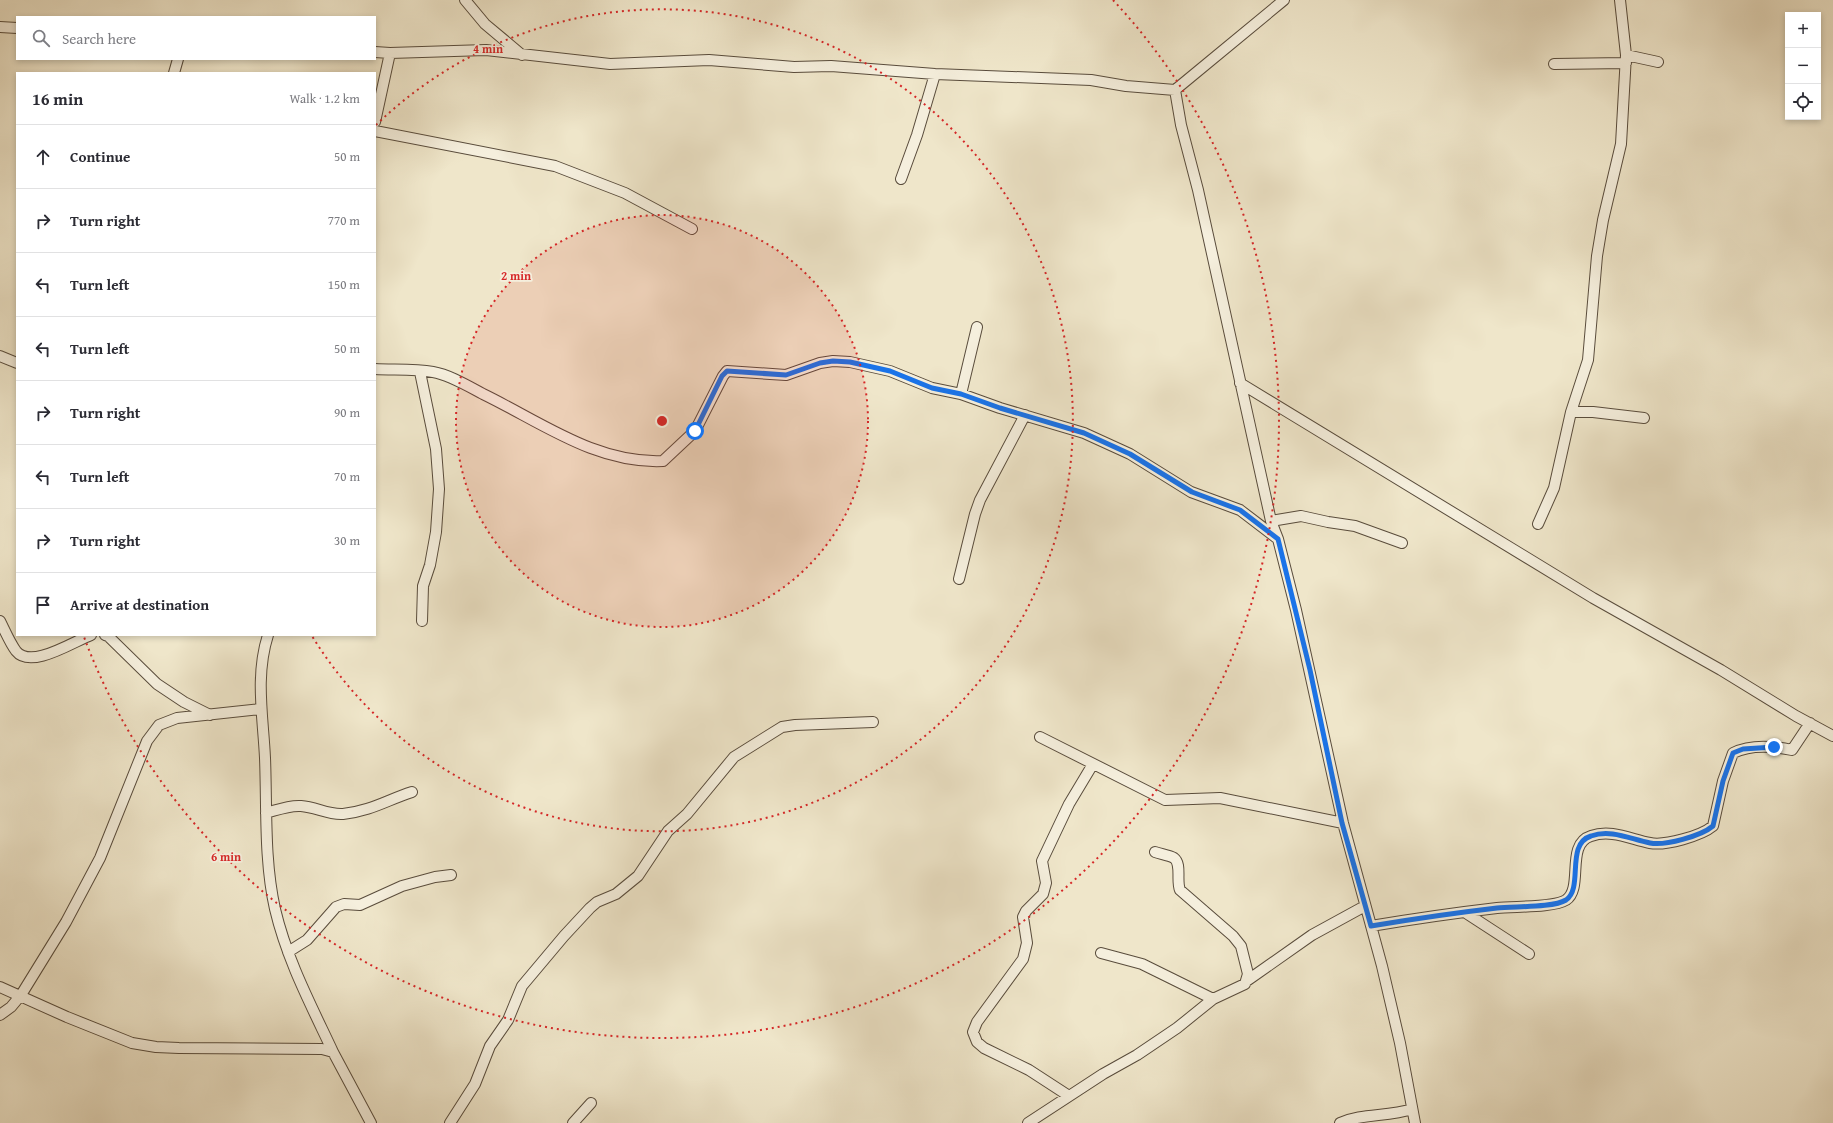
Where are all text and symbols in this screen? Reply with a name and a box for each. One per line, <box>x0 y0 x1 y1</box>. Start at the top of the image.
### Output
map controls <box>1785 12 1821 120</box>
button: + <box>1785 12 1821 48</box>
search box <box>16 16 376 60</box>
icon: search <box>30 27 52 49</box>
text: Search here <box>62 28 136 49</box>
text: 4 min <box>473 40 503 57</box>
button: − <box>1785 48 1821 84</box>
button: locate <box>1785 84 1821 120</box>
text: 16 min <box>32 86 83 111</box>
text: Walk · 1.2 km <box>289 89 360 108</box>
icon: ahead <box>32 146 54 168</box>
text: Continue <box>70 146 131 167</box>
text: 50 m <box>334 147 360 166</box>
icon: right <box>32 210 54 232</box>
text: Turn right <box>70 210 141 231</box>
text: 770 m <box>328 211 360 230</box>
text: 2 min <box>501 267 531 284</box>
icon: left <box>32 274 54 296</box>
text: Turn left <box>70 274 129 295</box>
text: 150 m <box>328 275 360 294</box>
icon: left <box>32 338 54 360</box>
text: Turn left <box>70 338 129 359</box>
text: 50 m <box>334 339 360 358</box>
icon: right <box>32 402 54 424</box>
text: Turn right <box>70 402 141 423</box>
text: 90 m <box>334 403 360 422</box>
centre of rings <box>655 414 669 428</box>
route start <box>686 422 704 440</box>
icon: left <box>32 466 54 488</box>
text: Turn left <box>70 466 129 487</box>
text: 70 m <box>334 467 360 486</box>
icon: right <box>32 530 54 552</box>
text: Turn right <box>70 530 141 551</box>
text: 30 m <box>334 531 360 550</box>
icon: arrive <box>32 594 54 616</box>
text: Arrive at destination <box>70 594 209 615</box>
route end <box>1765 738 1783 756</box>
text: 6 min <box>211 848 241 865</box>

